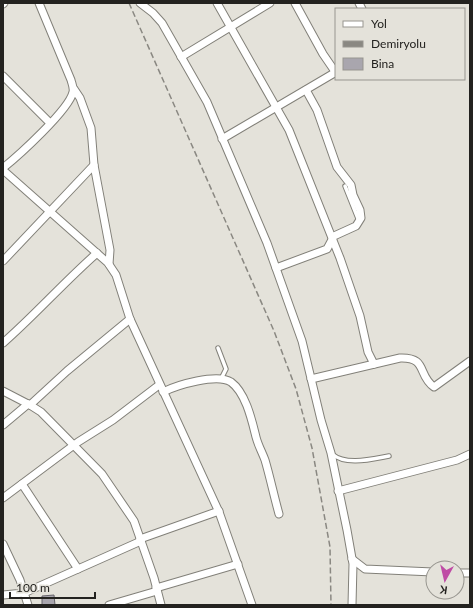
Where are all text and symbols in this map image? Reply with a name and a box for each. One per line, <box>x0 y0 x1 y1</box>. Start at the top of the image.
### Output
legend <box>335 8 465 80</box>
text: Yol <box>371 16 387 31</box>
text: Demiryolu <box>371 36 426 51</box>
text: Bina <box>371 56 394 71</box>
north arrow <box>425 560 465 600</box>
scale bar <box>10 574 95 600</box>
text: 100 m <box>16 580 50 595</box>
text: K <box>438 583 448 597</box>

